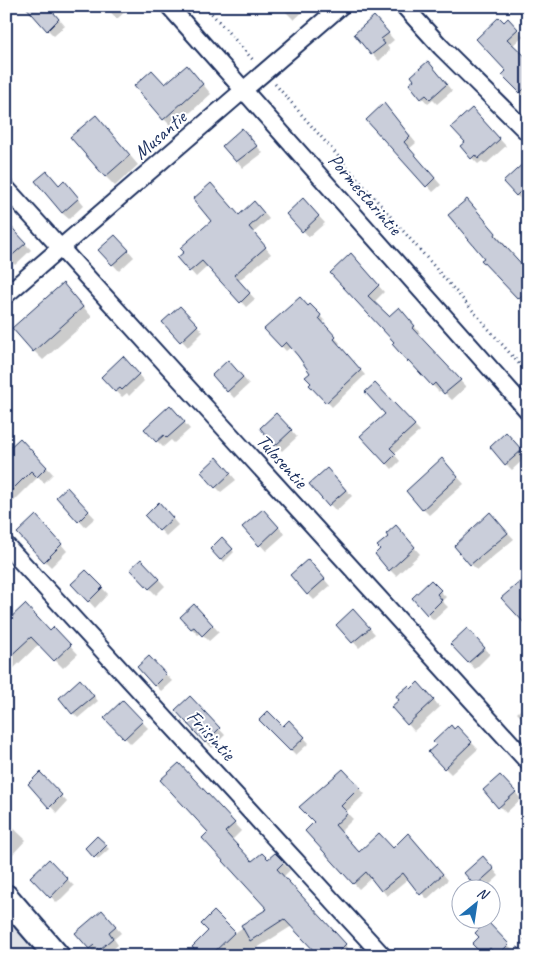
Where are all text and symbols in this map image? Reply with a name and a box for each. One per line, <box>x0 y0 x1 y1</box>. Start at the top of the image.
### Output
street label: Musantie <box>128 104 193 165</box>
street label: Pormestarintie <box>323 148 408 241</box>
street label: Tulosentie <box>251 429 314 495</box>
street label: Friisintie <box>181 704 242 767</box>
north arrow <box>452 880 502 930</box>
text: N <box>474 884 492 904</box>

